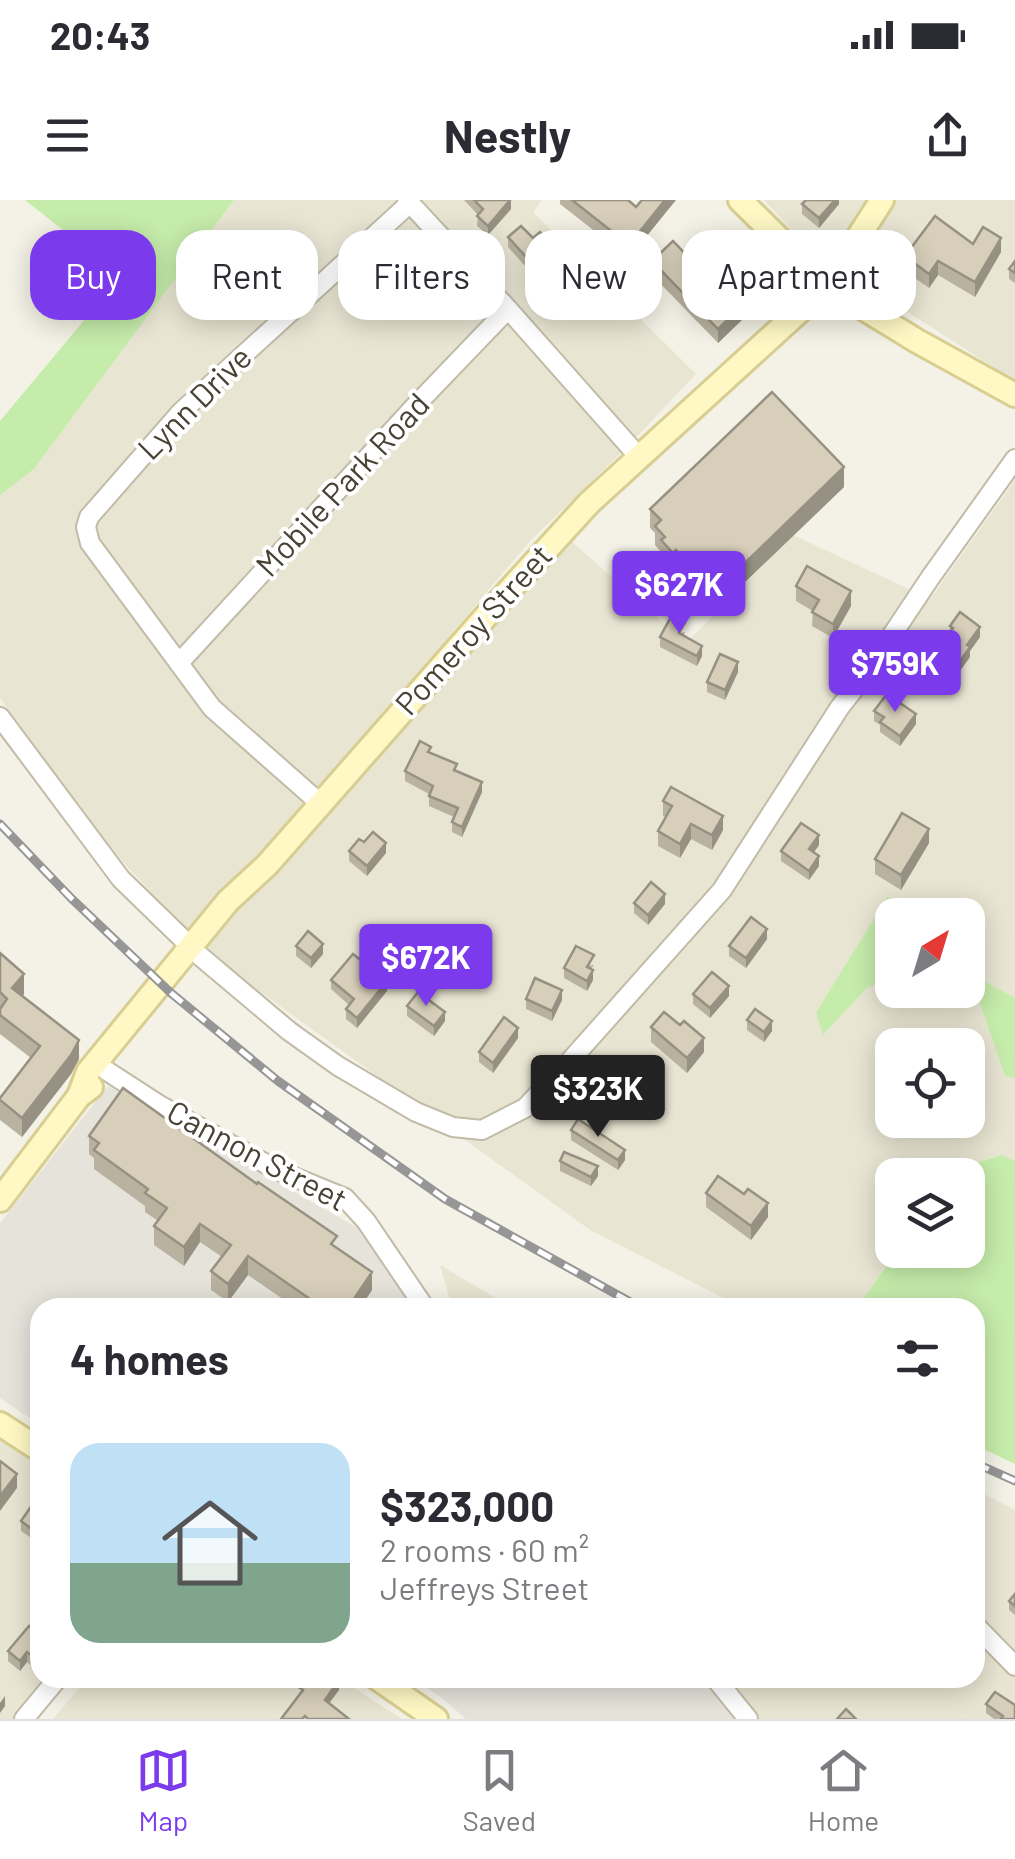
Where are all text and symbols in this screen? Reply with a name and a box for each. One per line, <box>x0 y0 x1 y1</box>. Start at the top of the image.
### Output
text: 20:43 <box>50 12 150 58</box>
icon: menu <box>40 108 95 163</box>
text: Nestly <box>444 108 571 162</box>
icon: share <box>920 108 975 163</box>
chip: Buy <box>30 230 156 320</box>
chip: Rent <box>176 230 318 320</box>
chip: Filters <box>338 230 505 320</box>
chip: New <box>525 230 662 320</box>
chip: Apartment <box>682 230 916 320</box>
street label: Lynn Drive <box>129 337 258 466</box>
street label: Mobile Park Road <box>247 384 436 583</box>
street label: Pomeroy Street <box>386 536 559 722</box>
pin: $627K <box>609 551 749 636</box>
text: $627K <box>634 564 724 602</box>
pin: $759K <box>825 630 965 715</box>
text: $759K <box>851 643 939 681</box>
north arrow <box>875 898 985 1008</box>
map controls <box>875 898 985 1268</box>
pin: $672K <box>356 924 496 1009</box>
text: $672K <box>381 937 471 975</box>
button: locate <box>875 1028 985 1138</box>
pin: $323K <box>528 1055 668 1140</box>
text: $323K <box>553 1068 643 1106</box>
street label: Cannon Street <box>161 1091 354 1218</box>
button: layers <box>875 1158 985 1268</box>
icon: filters <box>890 1331 945 1386</box>
text: 4 homes <box>70 1333 229 1383</box>
text: $323,000 <box>380 1480 554 1530</box>
icon: home <box>150 1483 270 1603</box>
text: 2 rooms · 60 m² <box>380 1530 589 1568</box>
text: Jeffreys Street <box>380 1568 589 1606</box>
tab: Map <box>136 1743 191 1837</box>
tab: Saved <box>463 1743 536 1837</box>
tab: Home <box>808 1743 879 1837</box>

